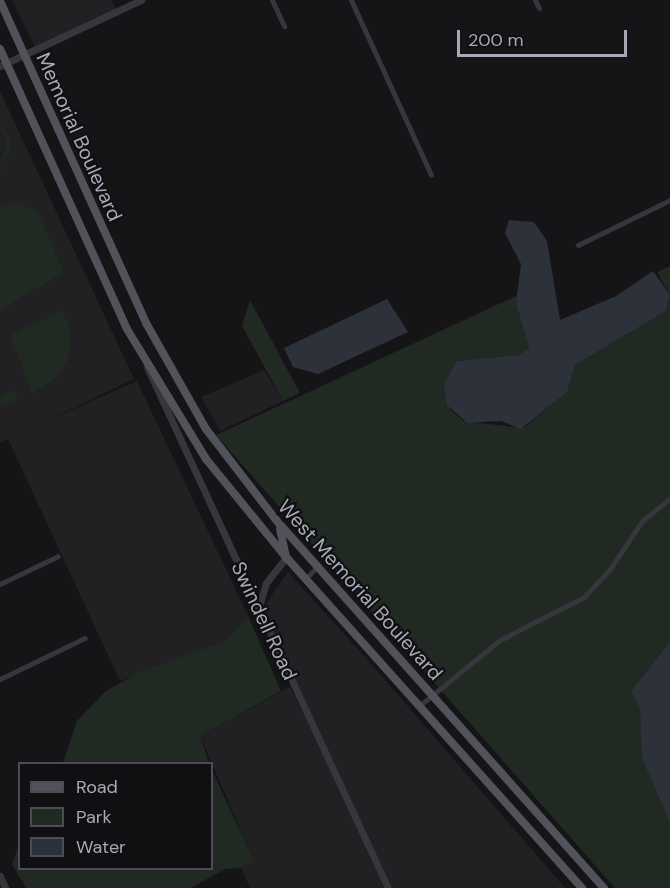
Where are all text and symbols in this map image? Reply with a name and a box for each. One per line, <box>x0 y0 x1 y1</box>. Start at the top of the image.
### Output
scale bar <box>460 18 630 56</box>
text: 200 m <box>468 28 524 52</box>
street label: Memorial Boulevard <box>31 49 127 225</box>
street label: West Memorial Boulevard <box>273 495 447 685</box>
street label: Swindell Road <box>226 558 302 684</box>
legend <box>18 762 213 870</box>
text: Road <box>76 775 118 799</box>
text: Park <box>76 805 112 829</box>
text: Water <box>76 835 126 859</box>

